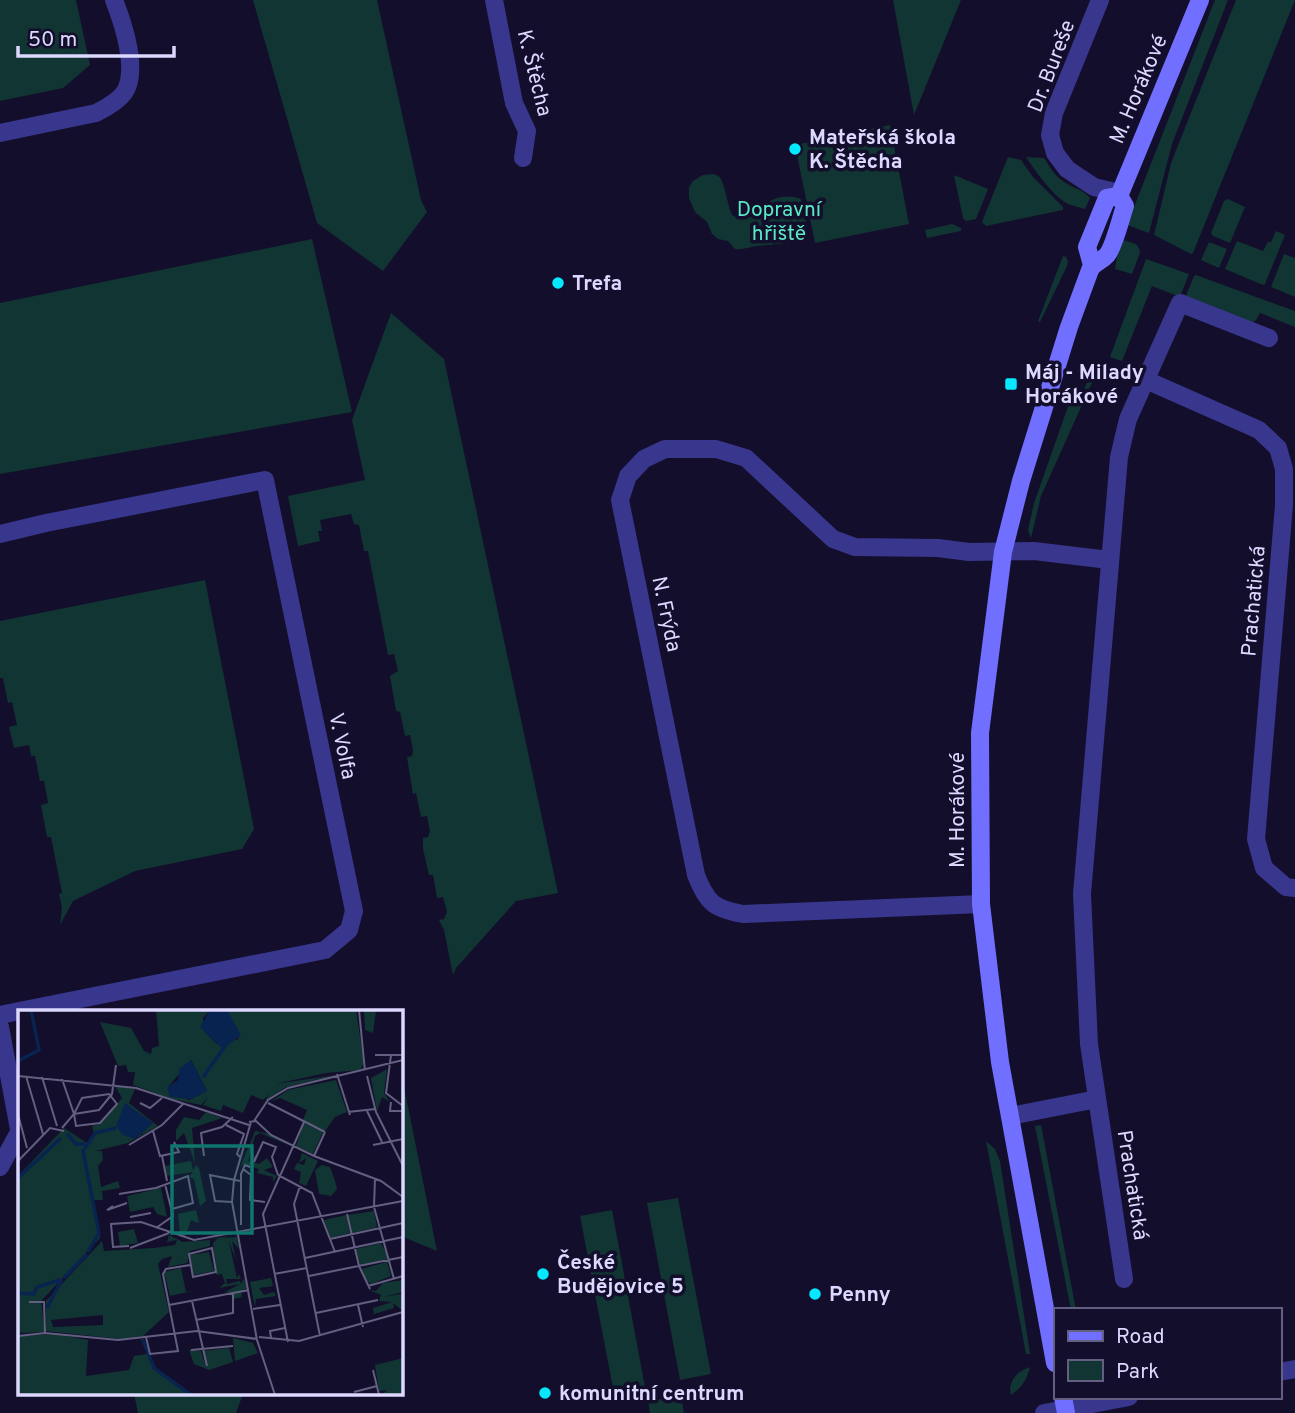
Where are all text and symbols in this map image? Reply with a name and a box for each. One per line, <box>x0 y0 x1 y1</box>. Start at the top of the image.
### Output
scale bar <box>18 14 173 58</box>
street label: Dr. Bureše <box>1022 16 1082 117</box>
text: 50 m <box>28 27 77 54</box>
street label: K. Štěcha <box>510 27 558 120</box>
street label: M. Horákové <box>1104 31 1174 148</box>
place label: Mateřská škola K. Štěcha <box>809 125 956 176</box>
marker: Mateřská škola K. Štěcha <box>787 141 803 157</box>
park label: Dopravní hřiště <box>737 197 823 248</box>
place label: Trefa <box>572 271 622 298</box>
marker: Trefa <box>550 275 566 291</box>
place label: Máj - Milady Horákové <box>1025 360 1144 411</box>
marker: Máj - Milady Horákové <box>1003 376 1019 392</box>
street label: Prachatická <box>1236 545 1273 658</box>
street label: N. Frýda <box>644 574 687 654</box>
street label: V. Volfa <box>321 711 362 782</box>
street label: M. Horákové <box>945 752 972 868</box>
inset map <box>18 1010 402 1396</box>
street label: Prachatická <box>1109 1128 1154 1242</box>
place label: České Budějovice 5 <box>557 1249 684 1301</box>
marker: České Budějovice 5 <box>535 1266 551 1282</box>
place label: Penny <box>829 1282 891 1309</box>
marker: Penny <box>807 1286 823 1302</box>
legend <box>1054 1308 1281 1399</box>
text: Road <box>1116 1324 1165 1351</box>
text: Park <box>1116 1359 1159 1386</box>
place label: komunitní centrum <box>559 1381 744 1408</box>
marker: komunitní centrum <box>537 1385 553 1401</box>

